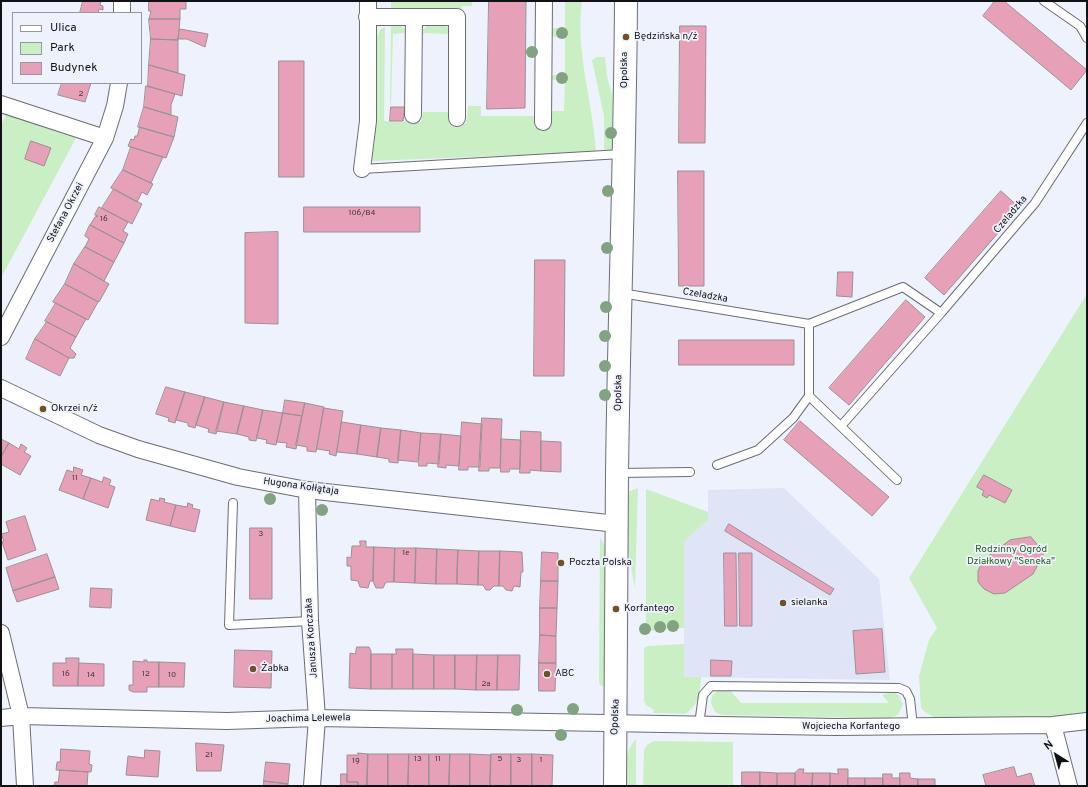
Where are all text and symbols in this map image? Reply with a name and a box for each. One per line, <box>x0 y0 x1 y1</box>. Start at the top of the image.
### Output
legend <box>12 12 142 84</box>
text: Ulica <box>50 20 77 36</box>
place label: Będzińska n/ż <box>634 31 697 43</box>
marker: Będzińska n/ż <box>621 32 631 42</box>
text: Park <box>50 40 75 56</box>
street label: Opolska <box>619 52 631 88</box>
text: Budynek <box>50 60 98 76</box>
house number: 2 <box>79 89 83 99</box>
street label: Stefana Okrzei <box>45 181 87 245</box>
street label: Czeladzka <box>992 194 1030 236</box>
house number: 106/B4 <box>349 208 375 218</box>
house number: 16 <box>100 214 108 224</box>
street label: Czeladzka <box>681 286 729 306</box>
street label: Opolska <box>613 375 625 411</box>
place label: Okrzei n/ż <box>51 403 98 415</box>
marker: Okrzei n/ż <box>38 404 48 414</box>
house number: 11 <box>72 473 78 483</box>
street label: Hugona Kołłątaja <box>262 476 340 498</box>
house number: 3 <box>259 529 263 539</box>
park label: Rodzinny Ogród Działkowy "Seneka" <box>967 544 1055 568</box>
house number: 1e <box>402 548 410 558</box>
place label: Poczta Polska <box>569 557 632 569</box>
marker: Poczta Polska <box>556 558 566 568</box>
street label: Janusza Korczaka <box>303 597 321 679</box>
place label: sielanka <box>791 597 828 609</box>
marker: sielanka <box>778 598 788 608</box>
place label: Korfantego <box>624 603 674 615</box>
marker: Korfantego <box>611 604 621 614</box>
place label: Żabka <box>261 663 289 675</box>
marker: Żabka <box>248 664 258 674</box>
place label: ABC <box>555 668 575 680</box>
house number: 16 <box>62 669 70 679</box>
house number: 12 <box>142 669 150 679</box>
marker: ABC <box>542 669 552 679</box>
house number: 14 <box>87 670 95 680</box>
house number: 10 <box>168 670 176 680</box>
house number: 2a <box>481 679 491 689</box>
street label: Opolska <box>609 699 623 735</box>
street label: Joachima Lelewela <box>265 712 351 726</box>
street label: Wojciecha Korfantego <box>802 721 900 733</box>
north arrow <box>1036 735 1076 775</box>
text: N <box>1041 737 1056 753</box>
house number: 21 <box>205 750 213 760</box>
house number: 13 <box>414 754 422 764</box>
house number: 11 <box>435 754 441 764</box>
house number: 5 <box>498 754 502 764</box>
house number: 3 <box>517 755 521 765</box>
house number: 1 <box>540 755 542 765</box>
house number: 19 <box>352 756 360 766</box>

